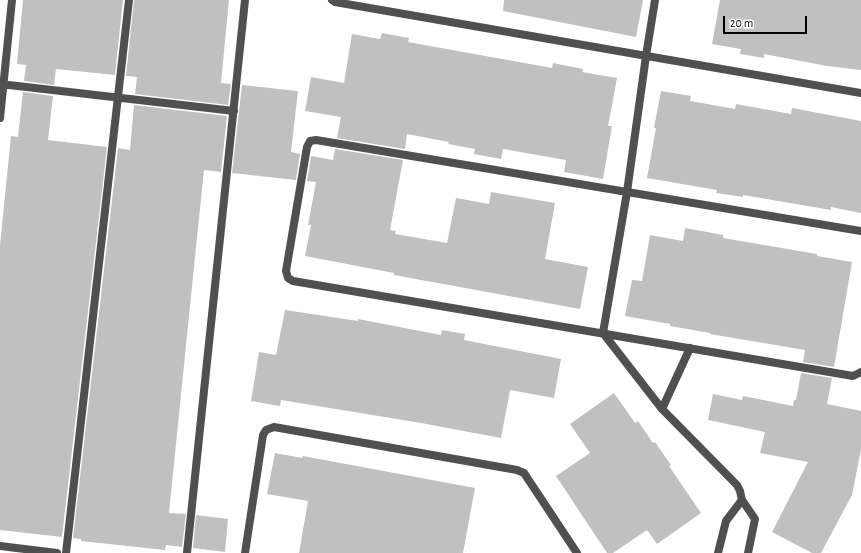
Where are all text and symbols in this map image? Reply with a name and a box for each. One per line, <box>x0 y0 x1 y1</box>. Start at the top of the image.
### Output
scale bar <box>725 8 809 34</box>
text: 20 m <box>730 17 753 29</box>

